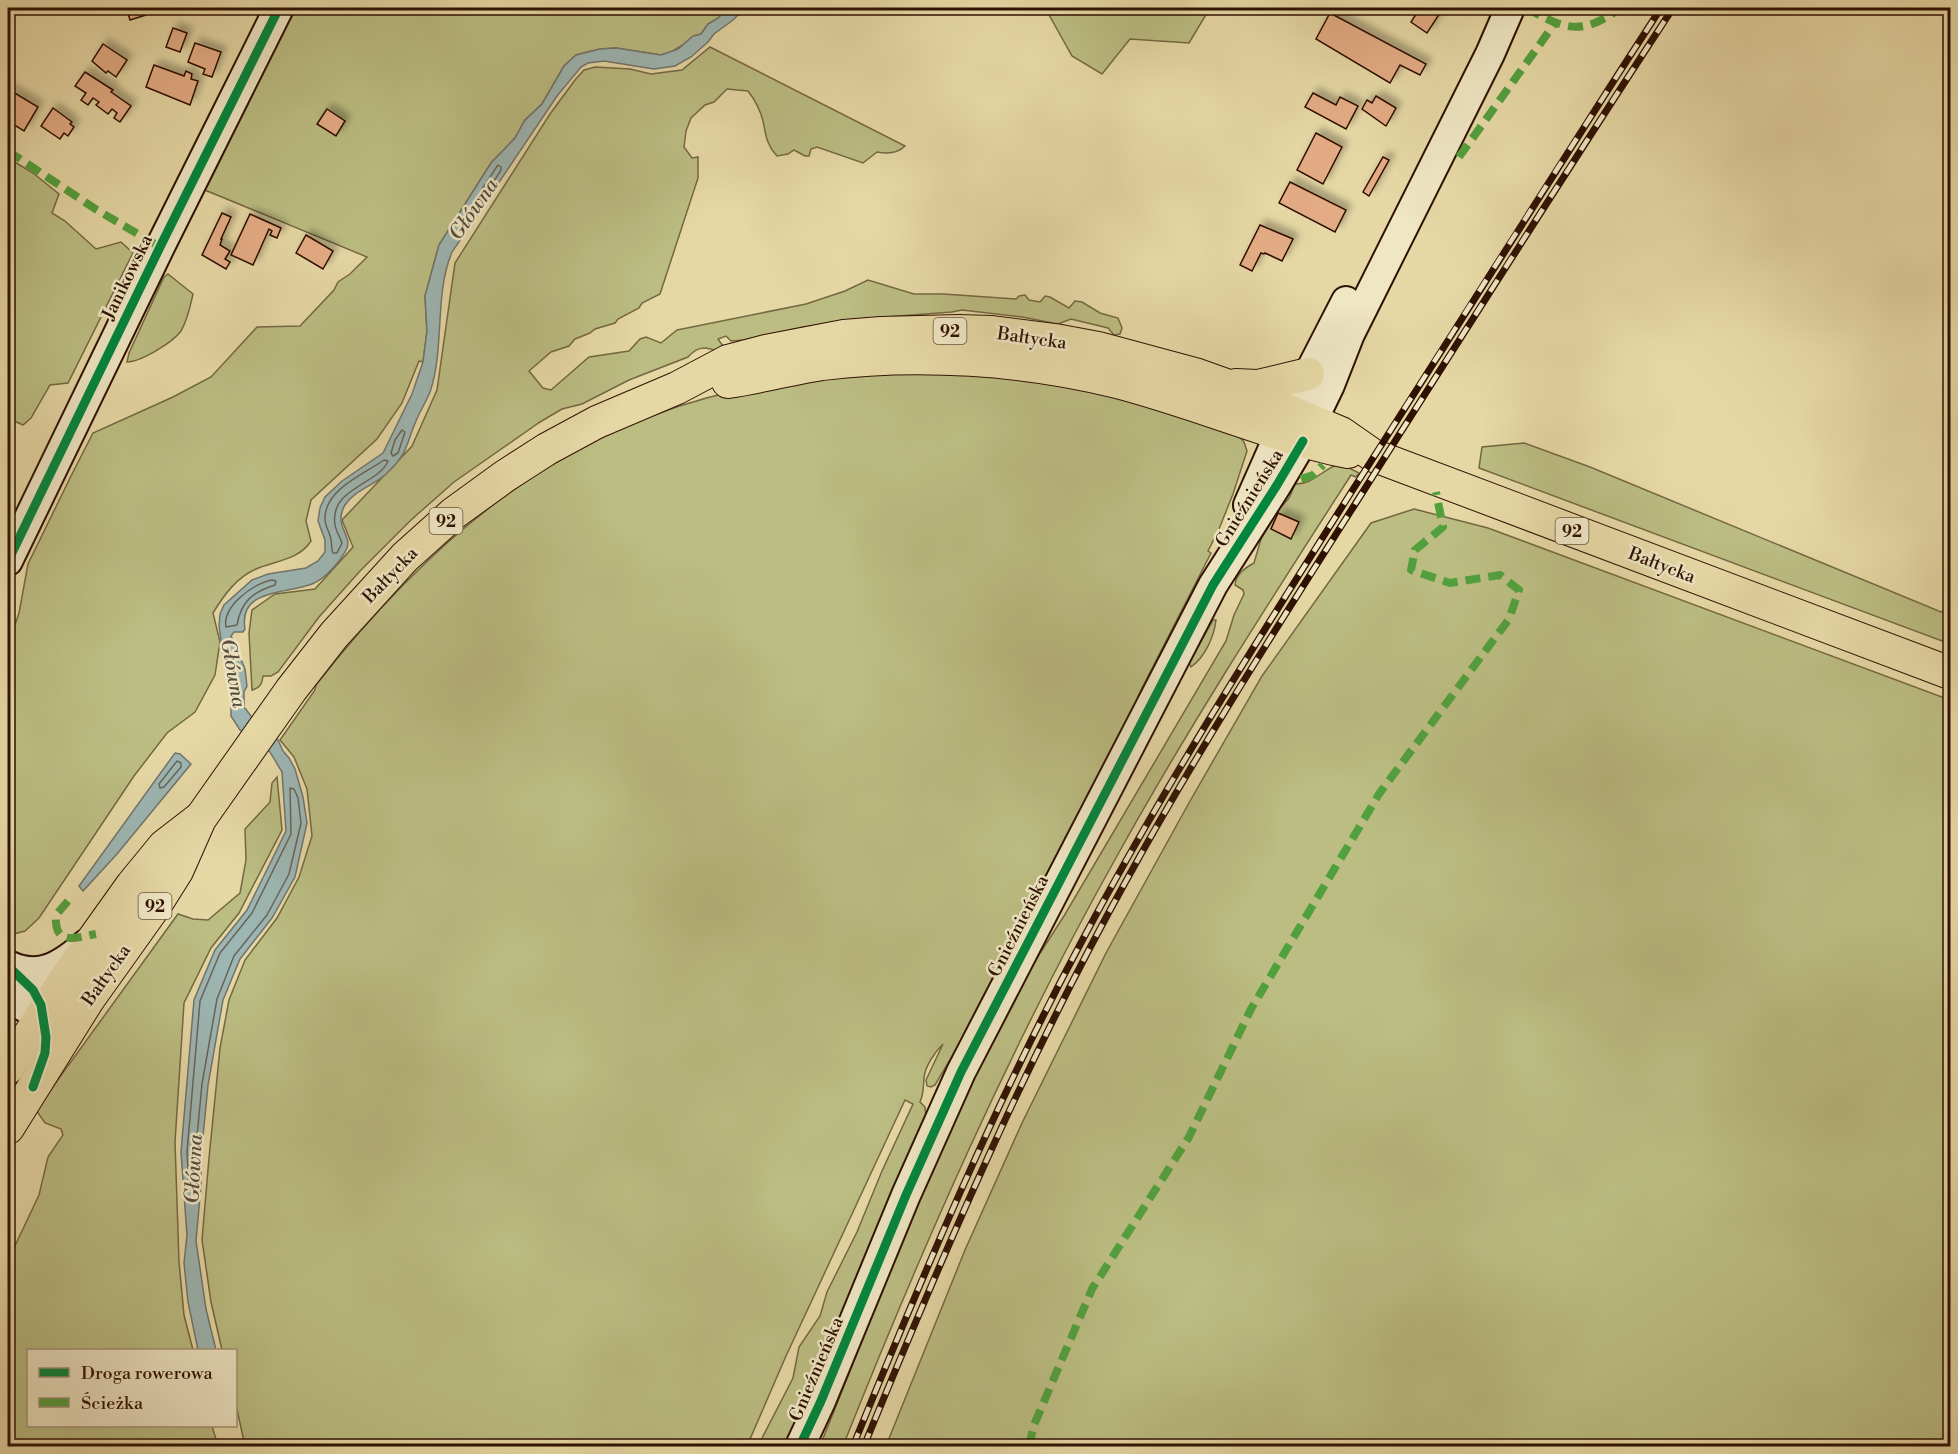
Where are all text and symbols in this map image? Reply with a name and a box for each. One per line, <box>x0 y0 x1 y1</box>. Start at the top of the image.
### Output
water label: Główna <box>444 173 505 246</box>
street label: Janikowska <box>97 230 158 325</box>
road number: 92 <box>934 318 966 344</box>
street label: Bałtycka <box>995 322 1069 355</box>
street label: Gnieźnieńska <box>1210 444 1289 551</box>
road number: 92 <box>430 508 462 534</box>
road number: 92 <box>1556 518 1588 544</box>
street label: Bałtycka <box>357 542 424 609</box>
street label: Bałtycka <box>1624 542 1699 589</box>
water label: Główna <box>214 637 251 711</box>
street label: Gnieźnieńska <box>983 871 1054 981</box>
road number: 92 <box>138 893 172 919</box>
street label: Bałtycka <box>76 939 136 1011</box>
water label: Główna <box>180 1133 209 1204</box>
street label: Gnieźnieńska <box>784 1313 849 1425</box>
legend <box>27 1349 237 1427</box>
text: Droga rowerowa <box>81 1362 213 1385</box>
text: Ścieżka <box>81 1392 144 1415</box>

